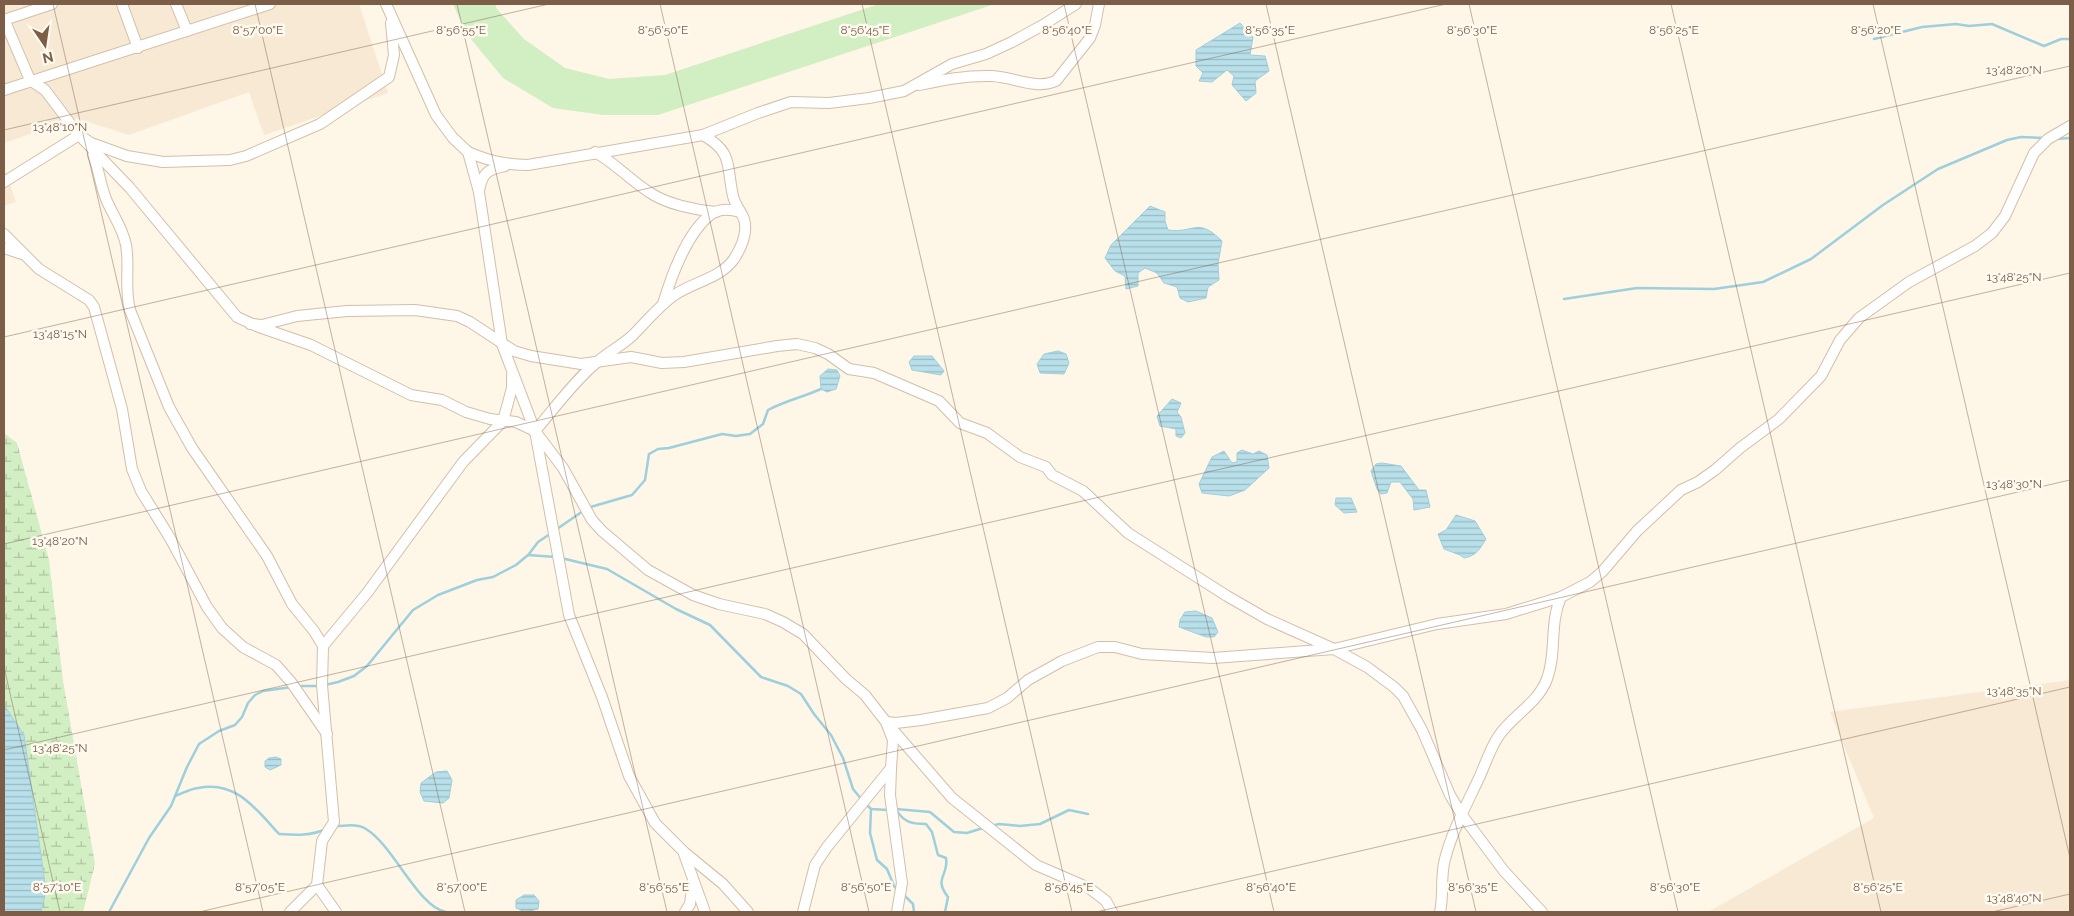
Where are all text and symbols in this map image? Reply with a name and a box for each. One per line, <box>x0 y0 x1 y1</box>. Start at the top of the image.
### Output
north arrow <box>20 20 70 70</box>
text: 8°57'00"E <box>233 23 283 37</box>
text: 8°56'55"E <box>436 23 486 37</box>
text: 8°56'50"E <box>638 23 688 37</box>
text: 8°56'45"E <box>840 23 890 37</box>
text: 8°56'40"E <box>1042 23 1092 37</box>
text: 8°56'35"E <box>1245 23 1295 37</box>
text: 8°56'30"E <box>1447 23 1497 37</box>
text: 8°56'25"E <box>1649 23 1699 37</box>
text: 8°56'20"E <box>1851 23 1901 37</box>
text: N <box>41 49 55 67</box>
text: 13°48'20"N <box>1986 63 2042 77</box>
text: 13°48'10"N <box>33 120 87 134</box>
text: 13°48'25"N <box>1987 270 2042 284</box>
text: 13°48'15"N <box>33 327 87 341</box>
text: 13°48'30"N <box>1986 477 2042 491</box>
text: 13°48'20"N <box>32 534 88 548</box>
text: 13°48'35"N <box>1986 684 2042 698</box>
text: 13°48'25"N <box>33 741 88 755</box>
text: 8°57'10"E <box>33 880 81 894</box>
text: 8°57'05"E <box>235 880 285 894</box>
text: 8°57'00"E <box>437 880 487 894</box>
text: 8°56'55"E <box>639 880 689 894</box>
text: 8°56'50"E <box>841 880 891 894</box>
text: 8°56'45"E <box>1044 880 1094 894</box>
text: 8°56'40"E <box>1246 880 1296 894</box>
text: 8°56'35"E <box>1448 880 1498 894</box>
text: 8°56'30"E <box>1650 880 1700 894</box>
text: 8°56'25"E <box>1853 880 1903 894</box>
text: 13°48'40"N <box>1986 891 2042 905</box>

